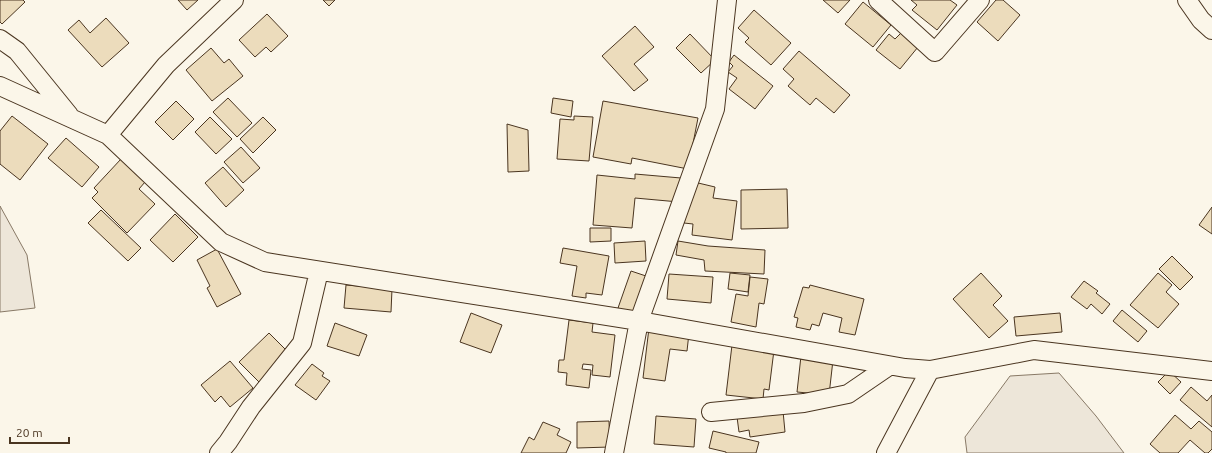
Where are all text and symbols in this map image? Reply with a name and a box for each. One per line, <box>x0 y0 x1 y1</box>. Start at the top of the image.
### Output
scale bar <box>10 419 69 445</box>
text: 20 m <box>16 426 43 439</box>

